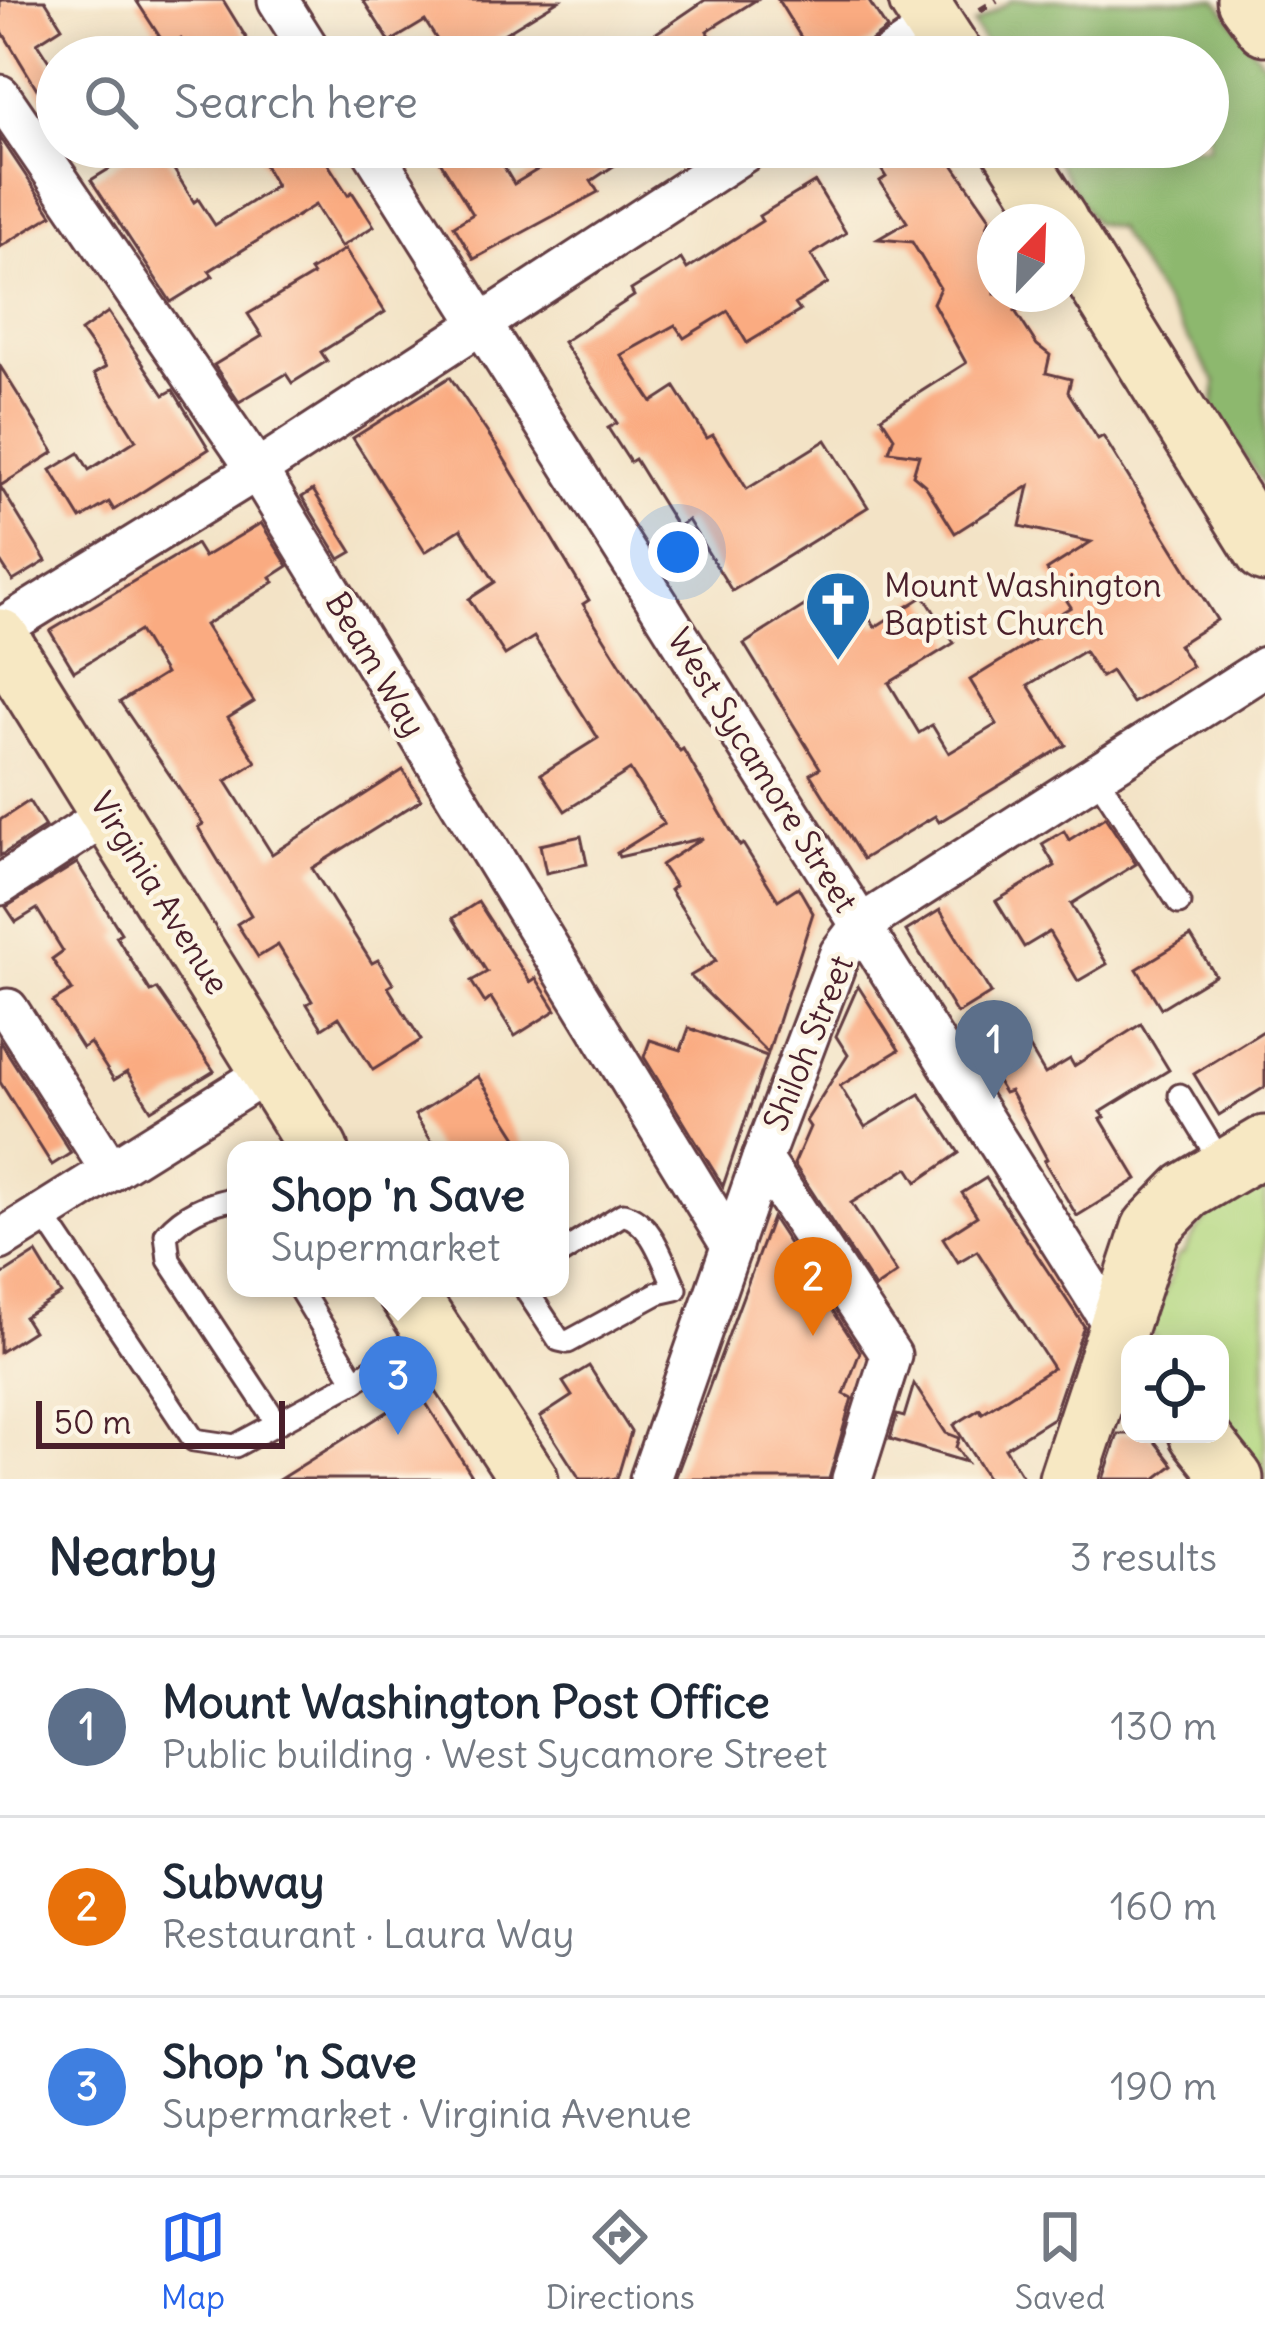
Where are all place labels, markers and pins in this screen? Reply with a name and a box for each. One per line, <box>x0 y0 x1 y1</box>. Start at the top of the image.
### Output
place label: Mount Washington Baptist Church <box>884 564 1162 644</box>
church icon: Mount Washington Baptist Church <box>803 569 873 663</box>
pin: 1 <box>955 1000 1033 1099</box>
pin: 2 <box>774 1237 852 1336</box>
pin: 3 <box>359 1336 437 1435</box>

